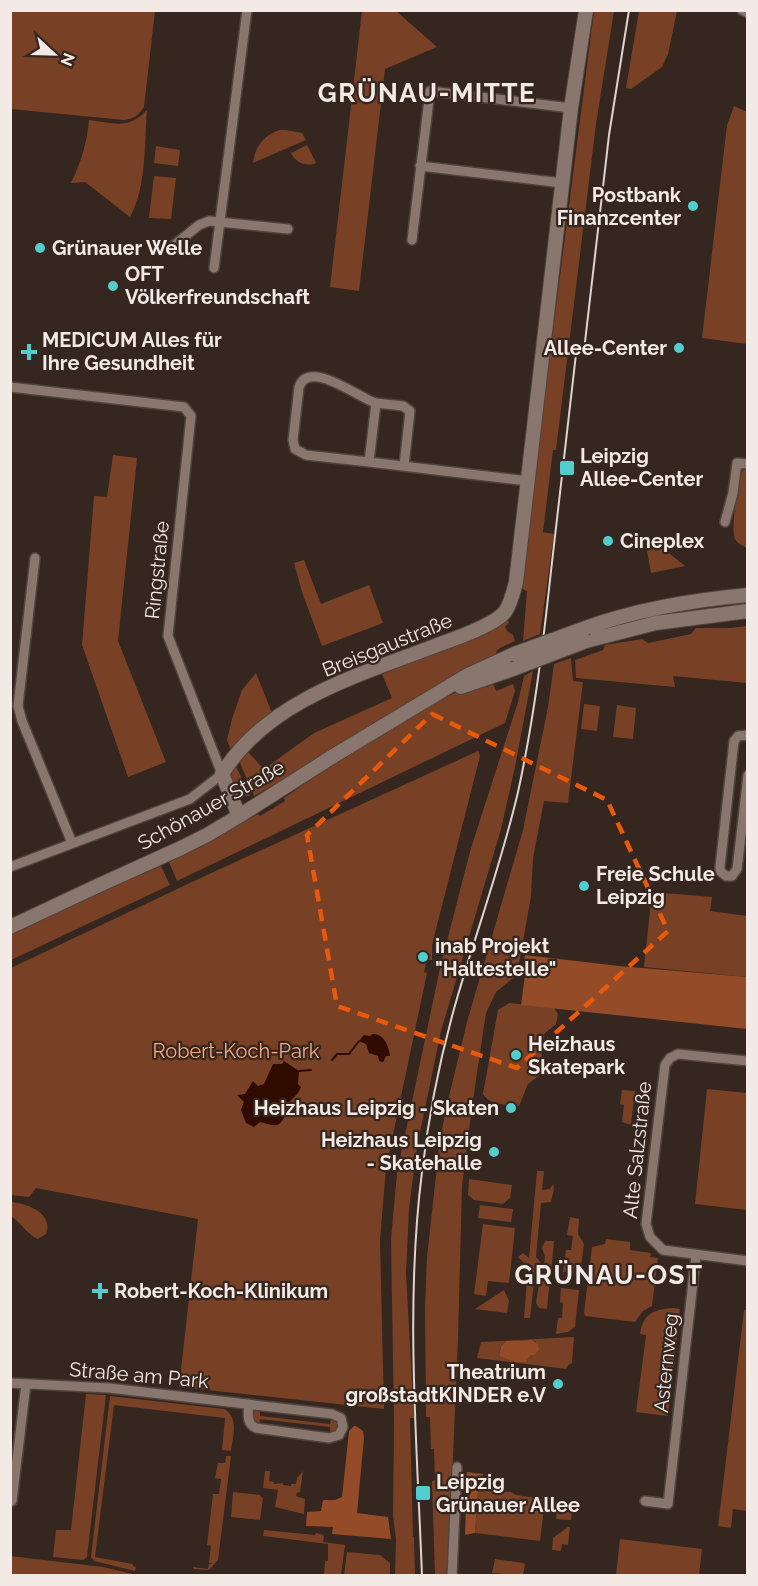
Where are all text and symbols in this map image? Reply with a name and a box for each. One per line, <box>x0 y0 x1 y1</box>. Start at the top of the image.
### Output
north arrow <box>24 24 84 84</box>
text: N <box>56 50 79 69</box>
district label: GRÜNAU-MITTE <box>318 78 536 108</box>
place label: Postbank Finanzcenter <box>557 183 682 230</box>
marker: Postbank Finanzcenter <box>686 199 700 213</box>
place label: Grünauer Welle <box>52 236 202 260</box>
marker: Grünauer Welle <box>33 241 47 255</box>
place label: OFT Völkerfreundschaft <box>125 262 310 309</box>
marker: OFT Völkerfreundschaft <box>106 279 120 293</box>
place label: MEDICUM Alles für Ihre Gesundheit <box>42 328 222 375</box>
place label: Allee-Center <box>544 336 667 360</box>
marker: Allee-Center <box>672 341 686 355</box>
marker: MEDICUM Alles für Ihre Gesundheit <box>20 343 38 361</box>
place label: Leipzig Allee-Center <box>580 444 704 491</box>
marker: Leipzig Allee-Center <box>558 459 576 477</box>
street label: Ringstraße <box>140 520 174 620</box>
place label: Cineplex <box>620 529 704 553</box>
marker: Cineplex <box>601 534 615 548</box>
street label: Breisgaustraße <box>319 608 456 682</box>
street label: Schönauer Straße <box>134 755 289 855</box>
place label: Freie Schule Leipzig <box>596 862 715 909</box>
marker: Freie Schule Leipzig <box>577 879 591 893</box>
place label: inab Projekt "Haltestelle" <box>435 934 556 981</box>
marker: inab Projekt "Haltestelle" <box>416 950 430 964</box>
place label: Heizhaus Skatepark <box>528 1032 626 1079</box>
park label: Robert-Koch-Park <box>153 1039 320 1063</box>
marker: Heizhaus Skatepark <box>509 1048 523 1062</box>
street label: Alte Salzstraße <box>618 1080 656 1220</box>
place label: Heizhaus Leipzig - Skaten <box>254 1096 499 1120</box>
marker: Heizhaus Leipzig - Skaten <box>504 1101 518 1115</box>
place label: Heizhaus Leipzig - Skatehalle <box>321 1128 482 1175</box>
marker: Heizhaus Leipzig - Skatehalle <box>487 1145 501 1159</box>
district label: GRÜNAU-OST <box>514 1260 704 1290</box>
place label: Robert-Koch-Klinikum <box>114 1279 328 1303</box>
marker: Robert-Koch-Klinikum <box>91 1282 109 1300</box>
street label: Asternweg <box>649 1312 683 1414</box>
street label: Straße am Park <box>68 1357 210 1393</box>
place label: Theatrium großstadtKINDER e.V <box>345 1360 546 1407</box>
marker: Theatrium großstadtKINDER e.V <box>551 1377 565 1391</box>
place label: Leipzig Grünauer Allee <box>436 1470 580 1517</box>
marker: Leipzig Grünauer Allee <box>414 1484 432 1502</box>

